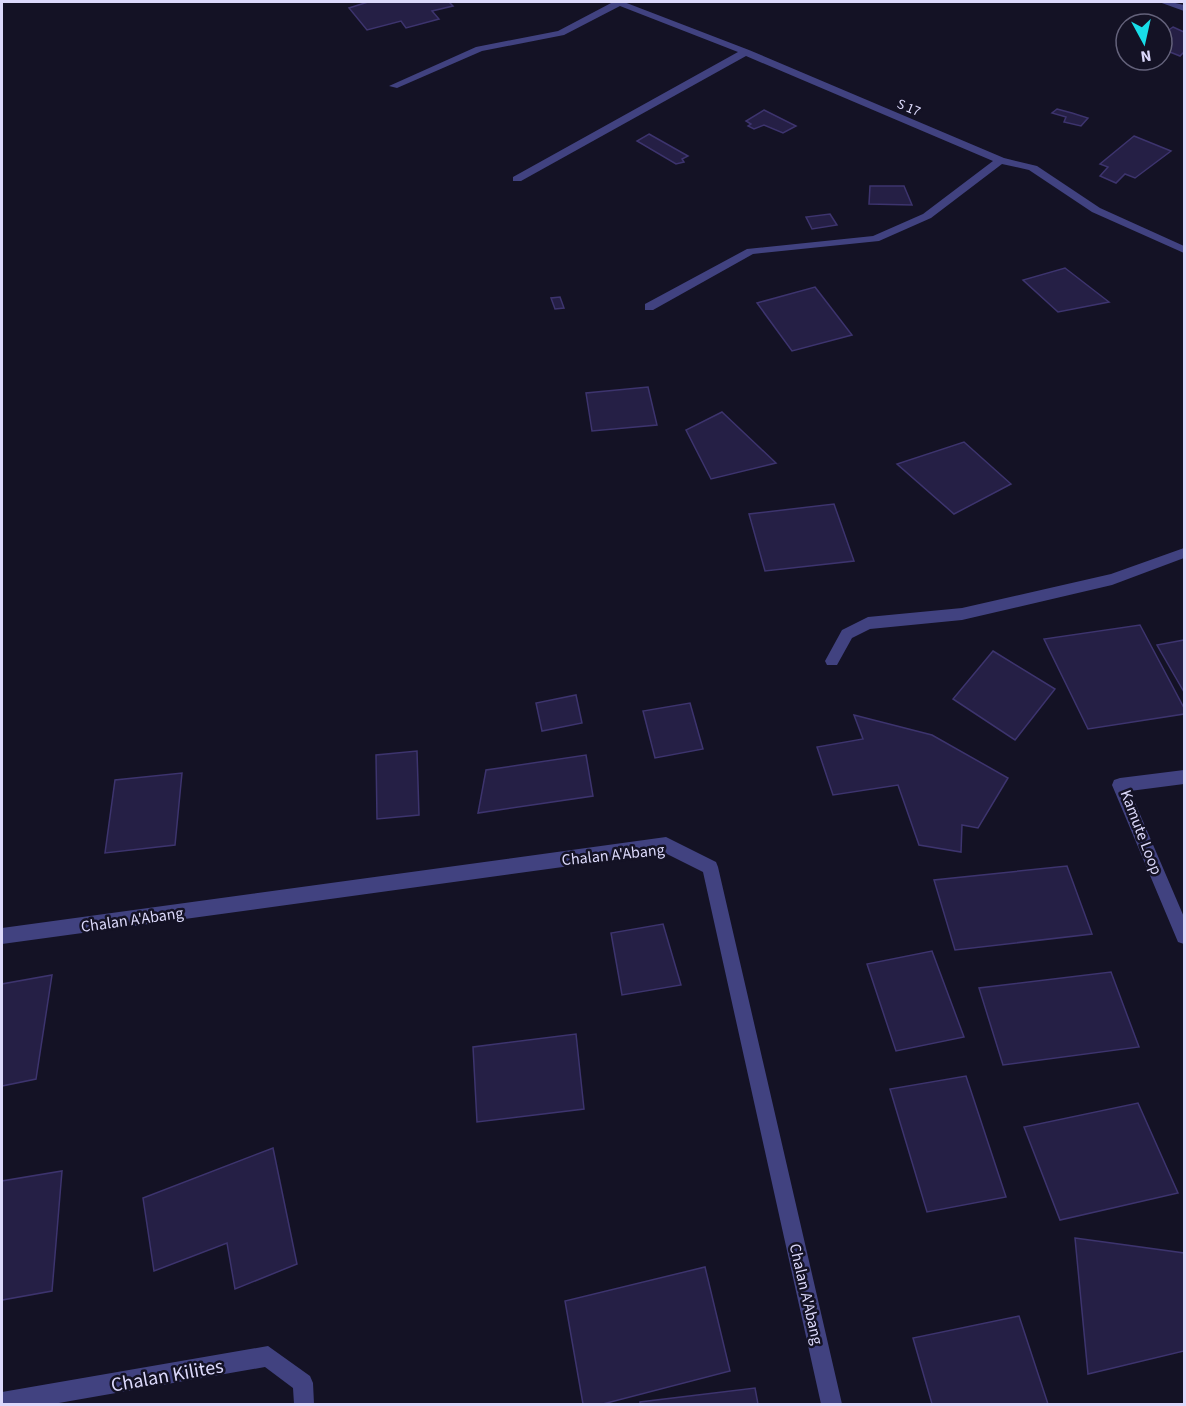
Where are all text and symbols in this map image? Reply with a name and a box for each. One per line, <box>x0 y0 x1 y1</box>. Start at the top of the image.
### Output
north arrow <box>1114 12 1174 72</box>
text: N <box>1139 44 1153 67</box>
street label: S 17 <box>894 94 924 122</box>
street label: Kamute Loop <box>1115 787 1167 878</box>
street label: Chalan A'Abang <box>561 839 666 871</box>
street label: Chalan A'Abang <box>80 902 185 938</box>
street label: Chalan A'Abang <box>784 1242 828 1347</box>
street label: Chalan Kilites <box>109 1352 226 1400</box>

